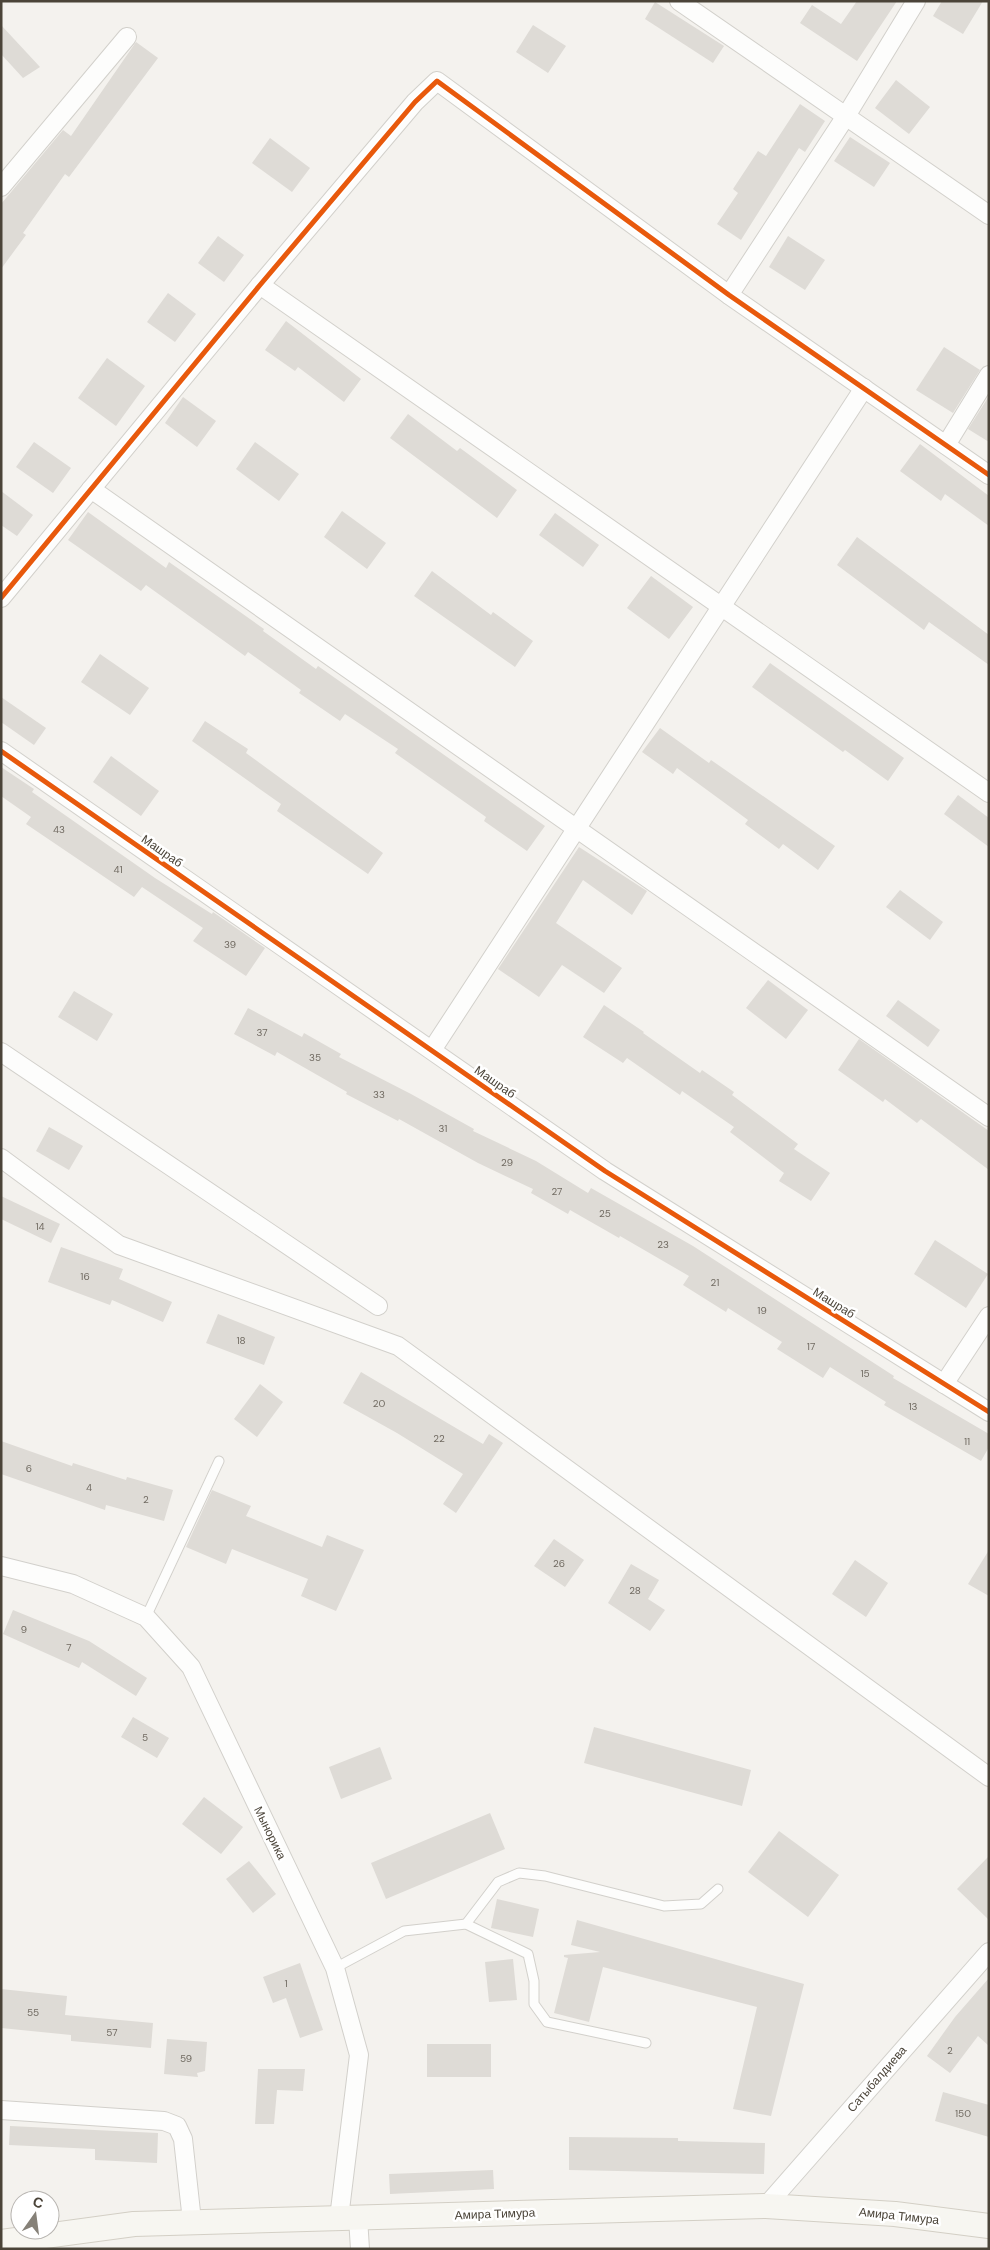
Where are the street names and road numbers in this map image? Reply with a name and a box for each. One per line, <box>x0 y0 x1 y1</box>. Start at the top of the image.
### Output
street label: Машраб <box>138 831 186 871</box>
street label: Машраб <box>471 1062 519 1102</box>
street label: Машраб <box>810 1284 858 1322</box>
street label: Мынорика <box>250 1804 290 1863</box>
street label: Сатыбалдиева <box>844 2042 910 2116</box>
street label: Амира Тимура <box>858 2204 940 2228</box>
street label: Амира Тимура <box>454 2205 536 2223</box>

